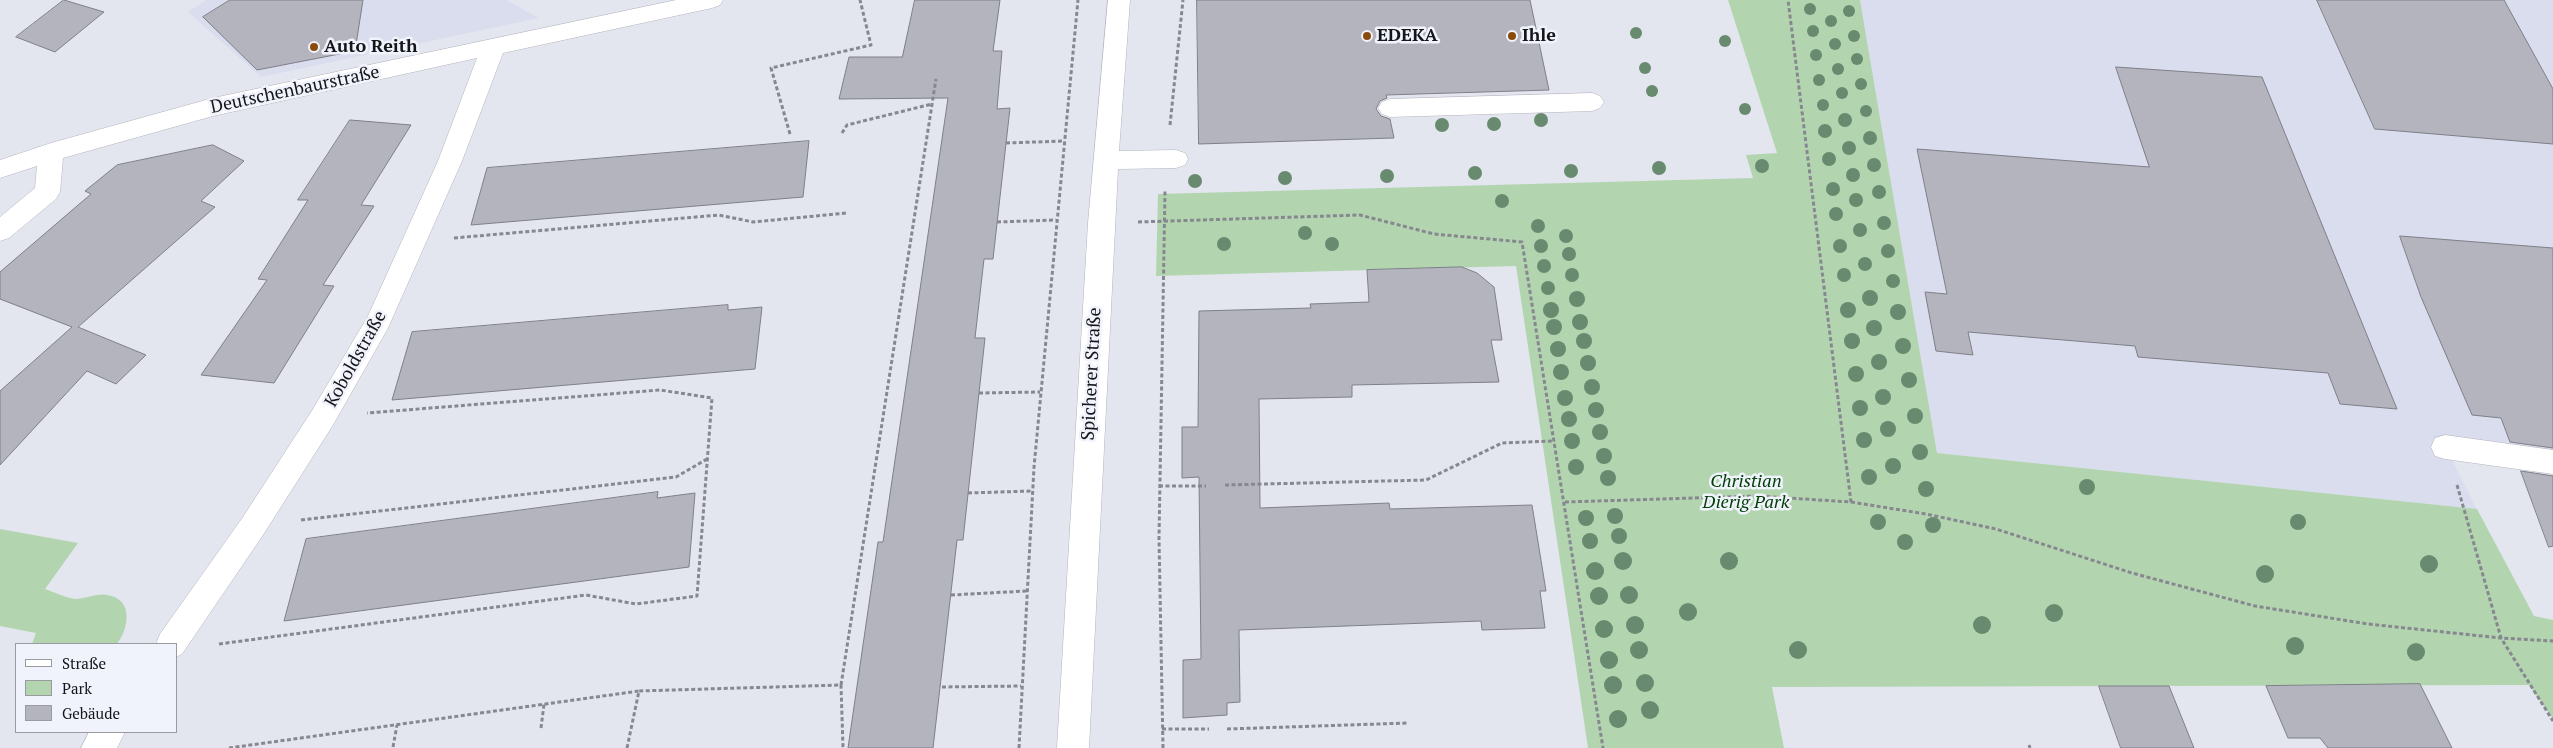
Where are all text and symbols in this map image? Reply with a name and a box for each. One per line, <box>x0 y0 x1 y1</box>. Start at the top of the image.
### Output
place label: EDEKA <box>1377 25 1438 47</box>
place label: Ihle <box>1522 25 1556 47</box>
marker: EDEKA <box>1361 30 1373 42</box>
marker: Ihle <box>1506 30 1518 42</box>
place label: Auto Reith <box>324 36 418 58</box>
marker: Auto Reith <box>308 41 320 53</box>
street label: Deutschenbaurstraße <box>208 62 382 118</box>
street label: Koboldstraße <box>321 307 391 411</box>
street label: Spicherer Straße <box>1078 307 1106 441</box>
park label: Christian Dierig Park <box>1703 471 1789 514</box>
legend <box>15 643 178 733</box>
text: Straße <box>62 653 106 673</box>
text: Park <box>62 678 92 698</box>
text: Gebäude <box>62 703 120 723</box>

